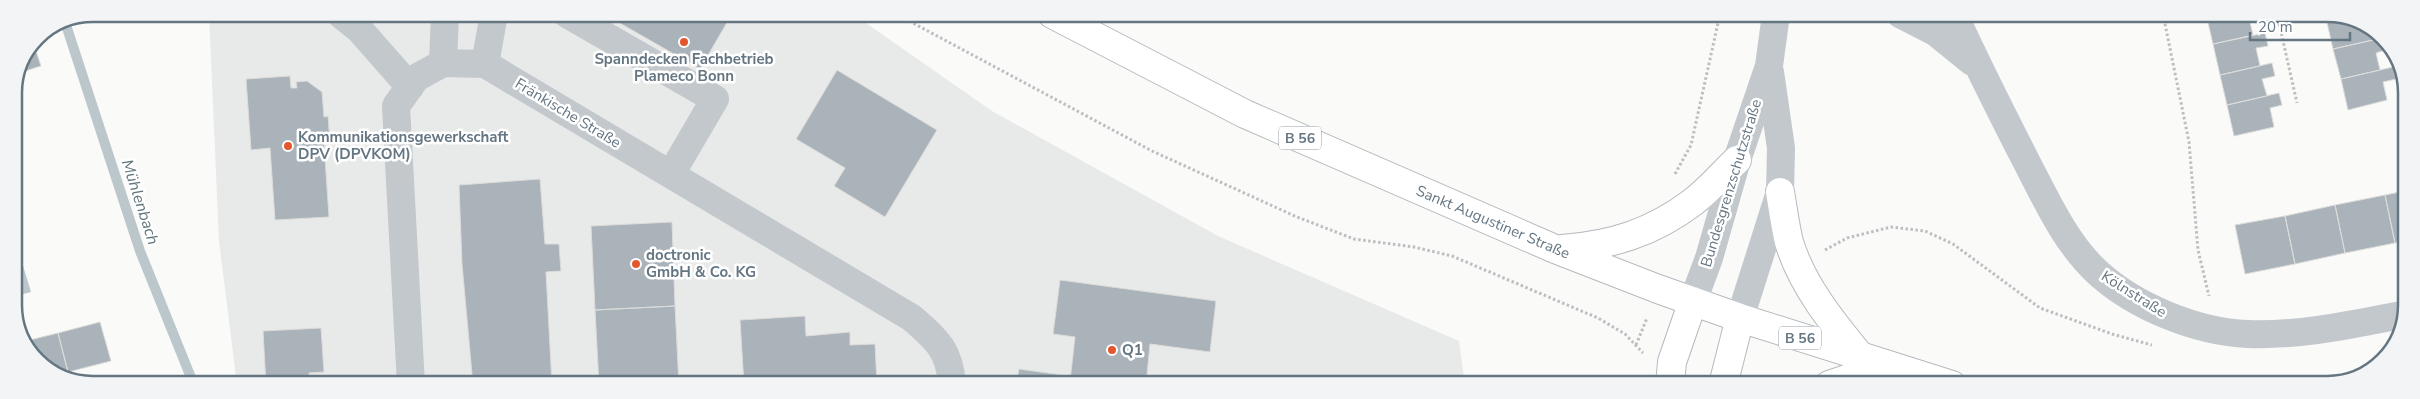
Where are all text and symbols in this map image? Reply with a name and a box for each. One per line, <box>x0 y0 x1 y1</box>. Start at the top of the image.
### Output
scale bar <box>2250 10 2350 42</box>
text: 20 m <box>2258 17 2293 37</box>
marker: Spanndecken Fachbetrieb Plameco Bonn <box>678 36 690 48</box>
place label: Spanndecken Fachbetrieb Plameco Bonn <box>594 49 774 86</box>
street label: Fränkische Straße <box>511 73 625 153</box>
street label: Bundesgrenzschutzstraße <box>1696 97 1766 269</box>
road number: B 56 <box>1279 126 1321 150</box>
place label: Kommunikationsgewerkschaft DPV (DPVKOM) <box>298 127 509 164</box>
marker: Kommunikationsgewerkschaft DPV (DPVKOM) <box>282 140 294 152</box>
water label: Mühlenbach <box>116 157 164 247</box>
street label: Sankt Augustiner Straße <box>1413 181 1573 263</box>
place label: doctronic GmbH & Co. KG <box>646 245 756 282</box>
marker: doctronic GmbH & Co. KG <box>630 258 642 270</box>
street label: Kölnstraße <box>2098 266 2170 322</box>
road number: B 56 <box>1779 326 1821 349</box>
place label: Q1 <box>1122 340 1143 360</box>
marker: Q1 <box>1106 344 1118 356</box>

